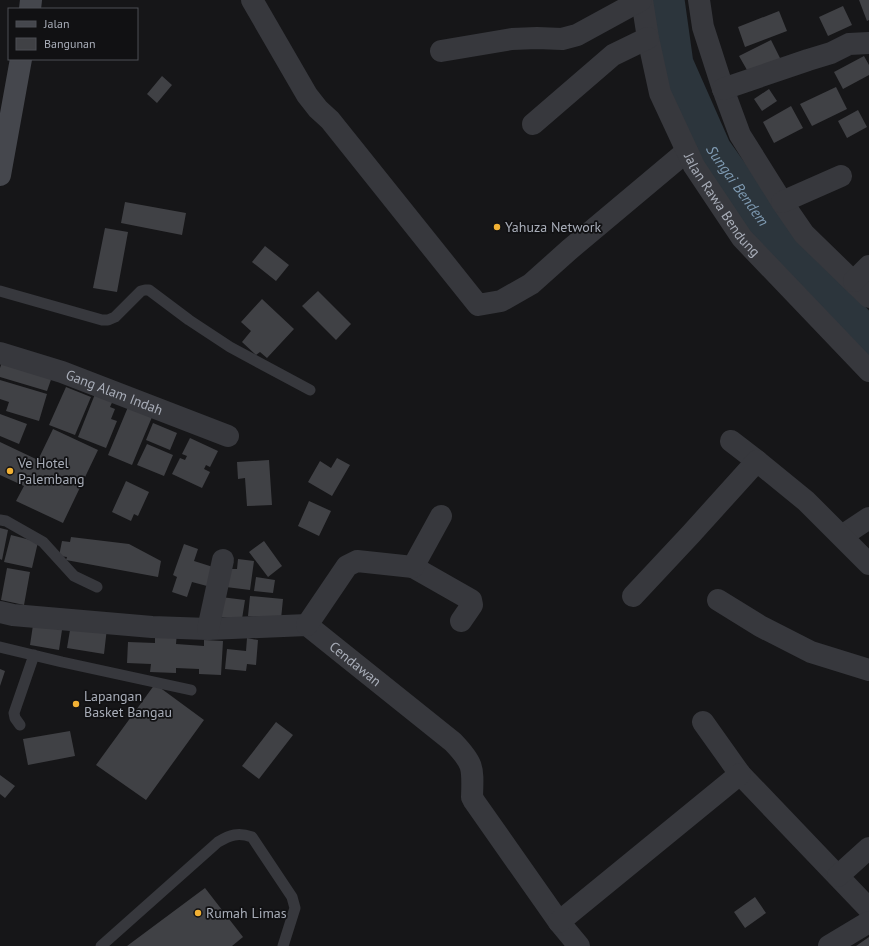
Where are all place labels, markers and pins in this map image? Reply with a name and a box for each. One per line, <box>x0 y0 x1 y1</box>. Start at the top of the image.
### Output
place label: Yahuza Network <box>505 218 602 236</box>
marker: Yahuza Network <box>492 222 502 232</box>
place label: Ve Hotel Palembang <box>17 454 85 488</box>
marker: Ve Hotel Palembang <box>5 466 15 476</box>
place label: Lapangan Basket Bangau <box>84 687 172 721</box>
marker: Lapangan Basket Bangau <box>71 699 81 709</box>
place label: Rumah Limas <box>206 904 287 922</box>
marker: Rumah Limas <box>193 908 203 918</box>

